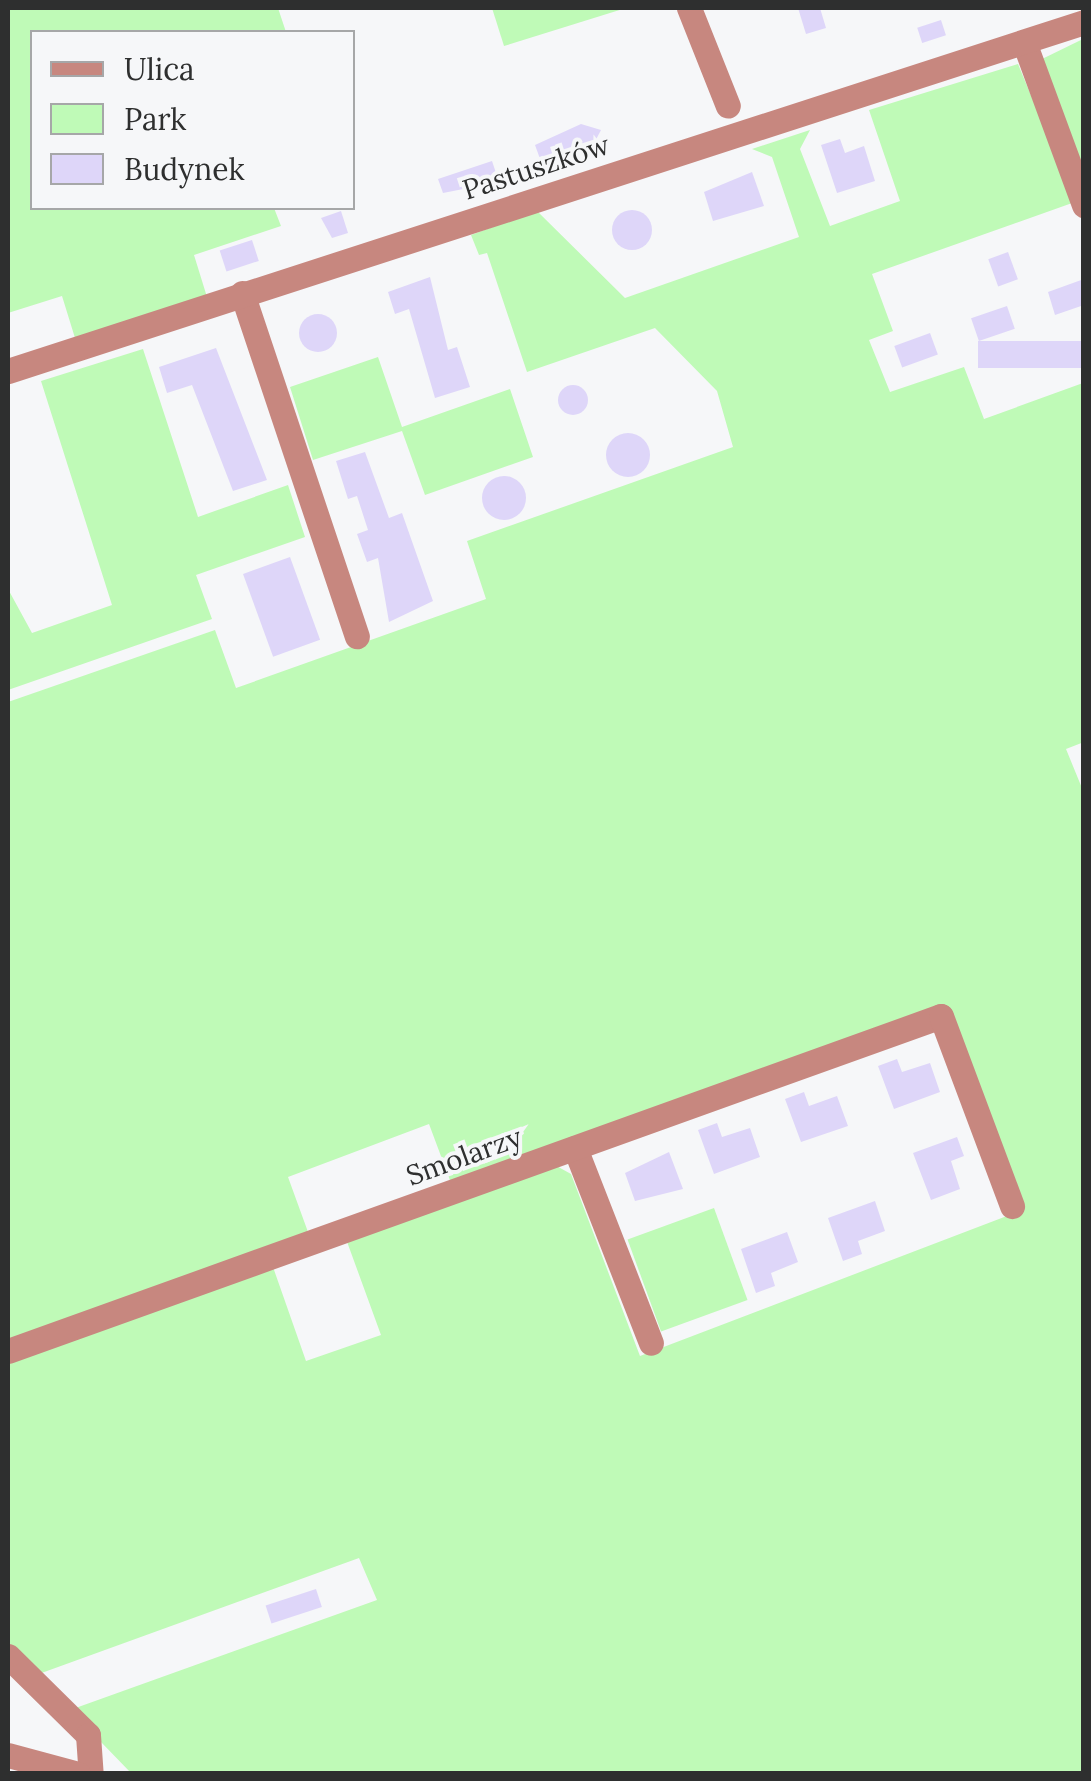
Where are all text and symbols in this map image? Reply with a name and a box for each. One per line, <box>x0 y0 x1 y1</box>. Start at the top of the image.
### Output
legend <box>30 30 355 210</box>
text: Ulica <box>124 50 195 88</box>
text: Park <box>124 100 186 138</box>
street label: Pastuszków <box>458 127 614 207</box>
text: Budynek <box>124 150 245 188</box>
street label: Smolarzy <box>402 1120 526 1192</box>

